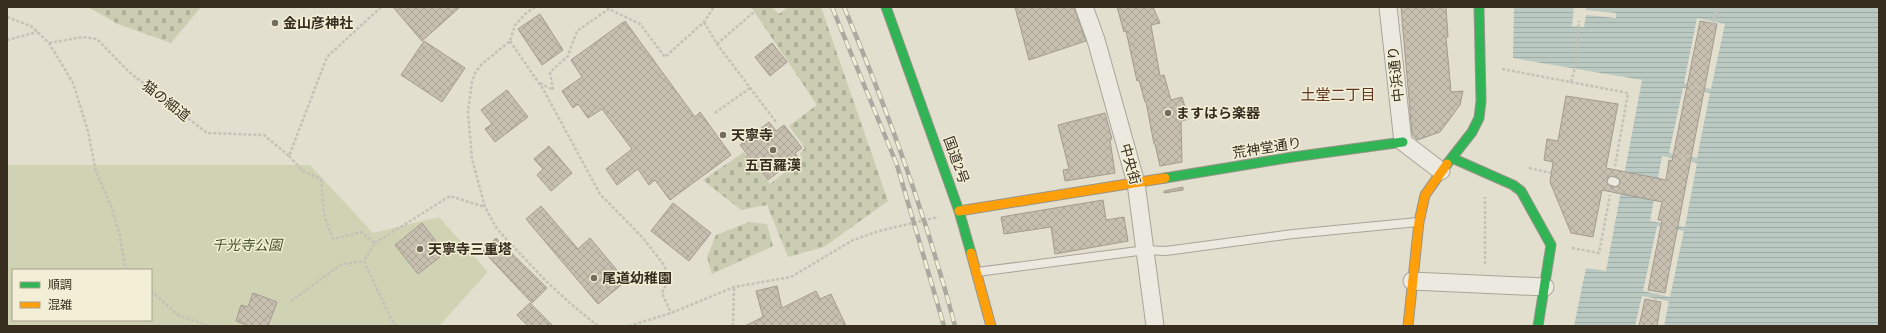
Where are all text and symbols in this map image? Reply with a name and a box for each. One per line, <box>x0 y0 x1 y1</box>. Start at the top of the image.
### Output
place label: 金山彦神社 <box>283 13 353 34</box>
marker: 金山彦神社 <box>270 18 280 28</box>
street label: 中浜通り <box>1383 45 1409 103</box>
street label: 猫の細道 <box>137 75 195 127</box>
district label: 土堂二丁目 <box>1300 84 1376 107</box>
place label: ますはら楽器 <box>1176 103 1261 124</box>
marker: ますはら楽器 <box>1163 108 1173 118</box>
place label: 天寧寺 <box>731 125 773 146</box>
marker: 天寧寺 <box>718 130 728 140</box>
street label: 荒神堂通り <box>1231 132 1303 164</box>
street label: 国道2号 <box>938 133 974 187</box>
street label: 中央街 <box>1114 141 1146 187</box>
marker: 五百羅漢 <box>768 145 778 155</box>
place label: 五百羅漢 <box>745 155 801 176</box>
park label: 千光寺公園 <box>212 235 284 256</box>
place label: 天寧寺三重塔 <box>428 239 512 260</box>
marker: 天寧寺三重塔 <box>415 244 425 254</box>
place label: 尾道幼稚園 <box>602 268 672 289</box>
legend <box>12 269 152 321</box>
marker: 尾道幼稚園 <box>589 273 599 283</box>
text: 順調 <box>48 276 72 295</box>
text: 混雑 <box>48 296 72 315</box>

